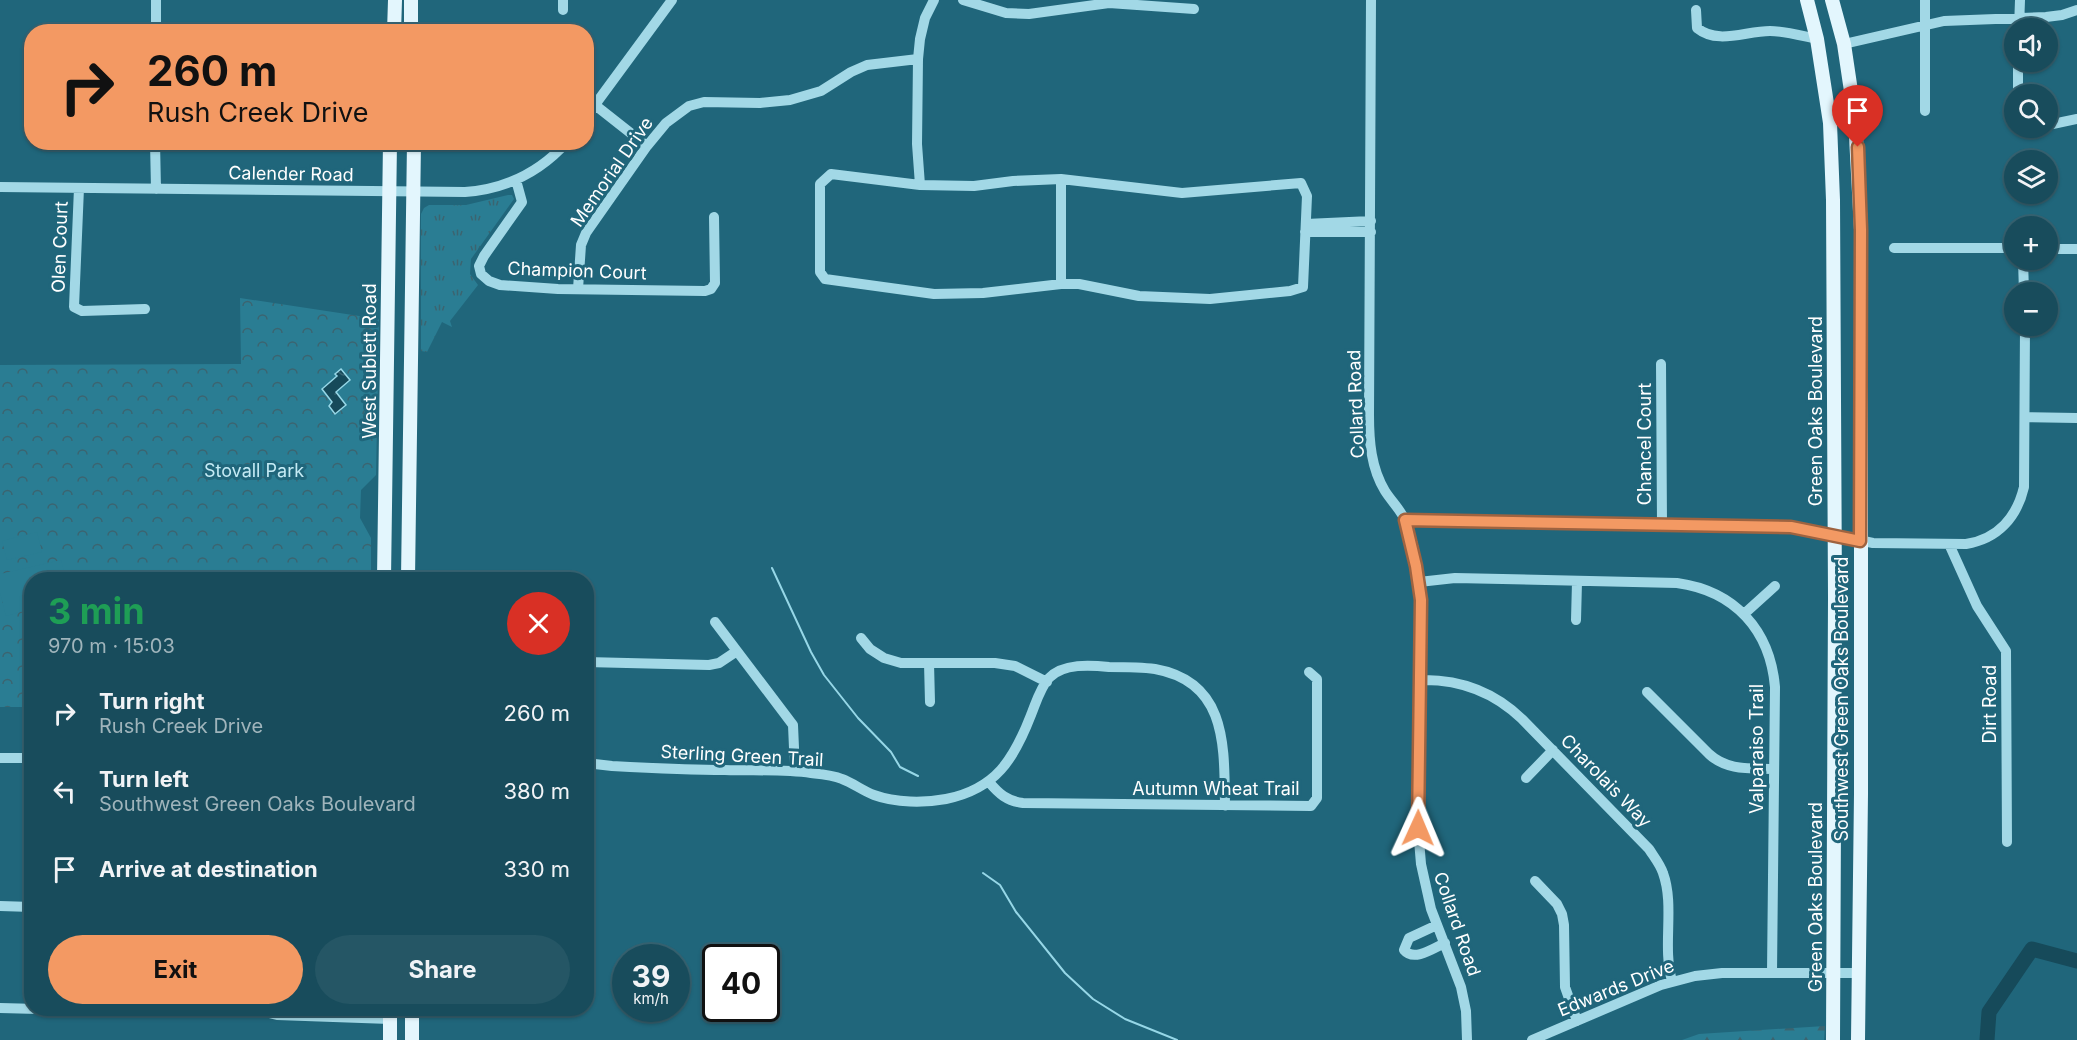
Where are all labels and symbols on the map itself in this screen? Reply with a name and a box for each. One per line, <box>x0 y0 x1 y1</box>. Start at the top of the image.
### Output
pin <box>1832 85 1883 147</box>
street label: Memorial Drive <box>566 113 657 231</box>
street label: Calender Road <box>228 162 354 185</box>
street label: Olen Court <box>47 201 72 293</box>
street label: Champion Court <box>507 258 647 283</box>
street label: West Sublett Road <box>359 283 380 439</box>
street label: Green Oaks Boulevard <box>1805 316 1826 506</box>
street label: Collard Road <box>1343 349 1368 459</box>
street label: Chancel Court <box>1634 383 1655 505</box>
park label: Stovall Park <box>204 460 304 481</box>
street label: Southwest Green Oaks Boulevard <box>1831 556 1852 842</box>
street label: Dirt Road <box>1979 665 2000 743</box>
street label: Valparaiso Trail <box>1746 684 1767 814</box>
street label: Charolais Way <box>1557 730 1656 832</box>
street label: Sterling Green Trail <box>660 741 824 770</box>
street label: Autumn Wheat Trail <box>1132 778 1300 799</box>
position arrow <box>1386 796 1450 860</box>
street label: Green Oaks Boulevard <box>1805 802 1826 992</box>
street label: Collard Road <box>1430 869 1485 979</box>
speed limit sign: 40 <box>702 944 780 1022</box>
street label: Edwards Drive <box>1555 955 1677 1020</box>

